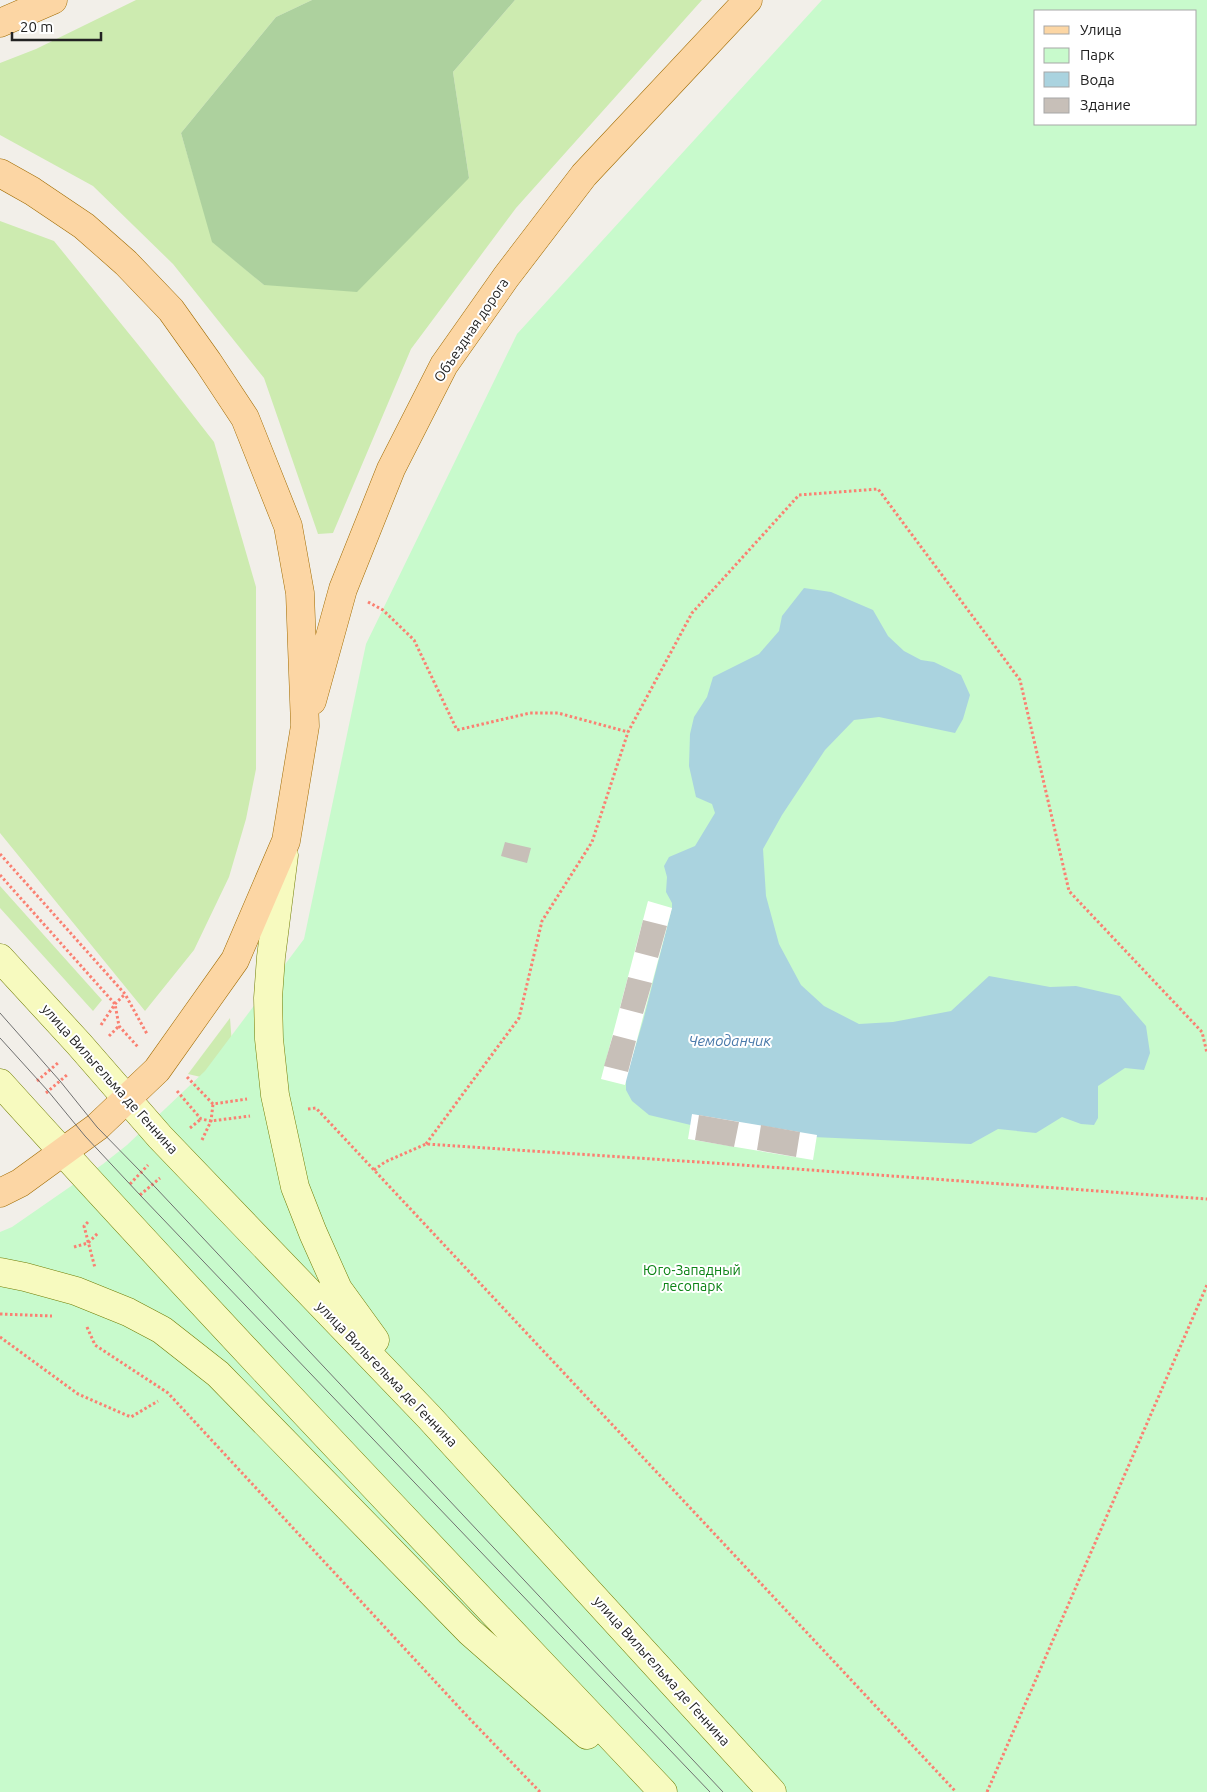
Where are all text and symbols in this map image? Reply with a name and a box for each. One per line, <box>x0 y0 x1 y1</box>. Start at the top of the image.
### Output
scale bar <box>12 10 101 42</box>
legend <box>1034 10 1197 125</box>
text: 20 m <box>20 18 53 35</box>
text: Улица <box>1080 21 1122 38</box>
text: Парк <box>1080 46 1115 63</box>
text: Вода <box>1080 71 1115 88</box>
text: Здание <box>1080 96 1131 113</box>
street label: Объездная дорога <box>430 275 512 385</box>
street label: улица Вильгельма де Геннина <box>38 1001 182 1157</box>
water label: Чемоданчик <box>689 1032 771 1049</box>
park label: Юго-Западный лесопарк <box>643 1262 741 1294</box>
street label: улица Вильгельма де Геннина <box>313 1298 461 1450</box>
street label: улица Вильгельма де Геннина <box>590 1593 734 1749</box>

